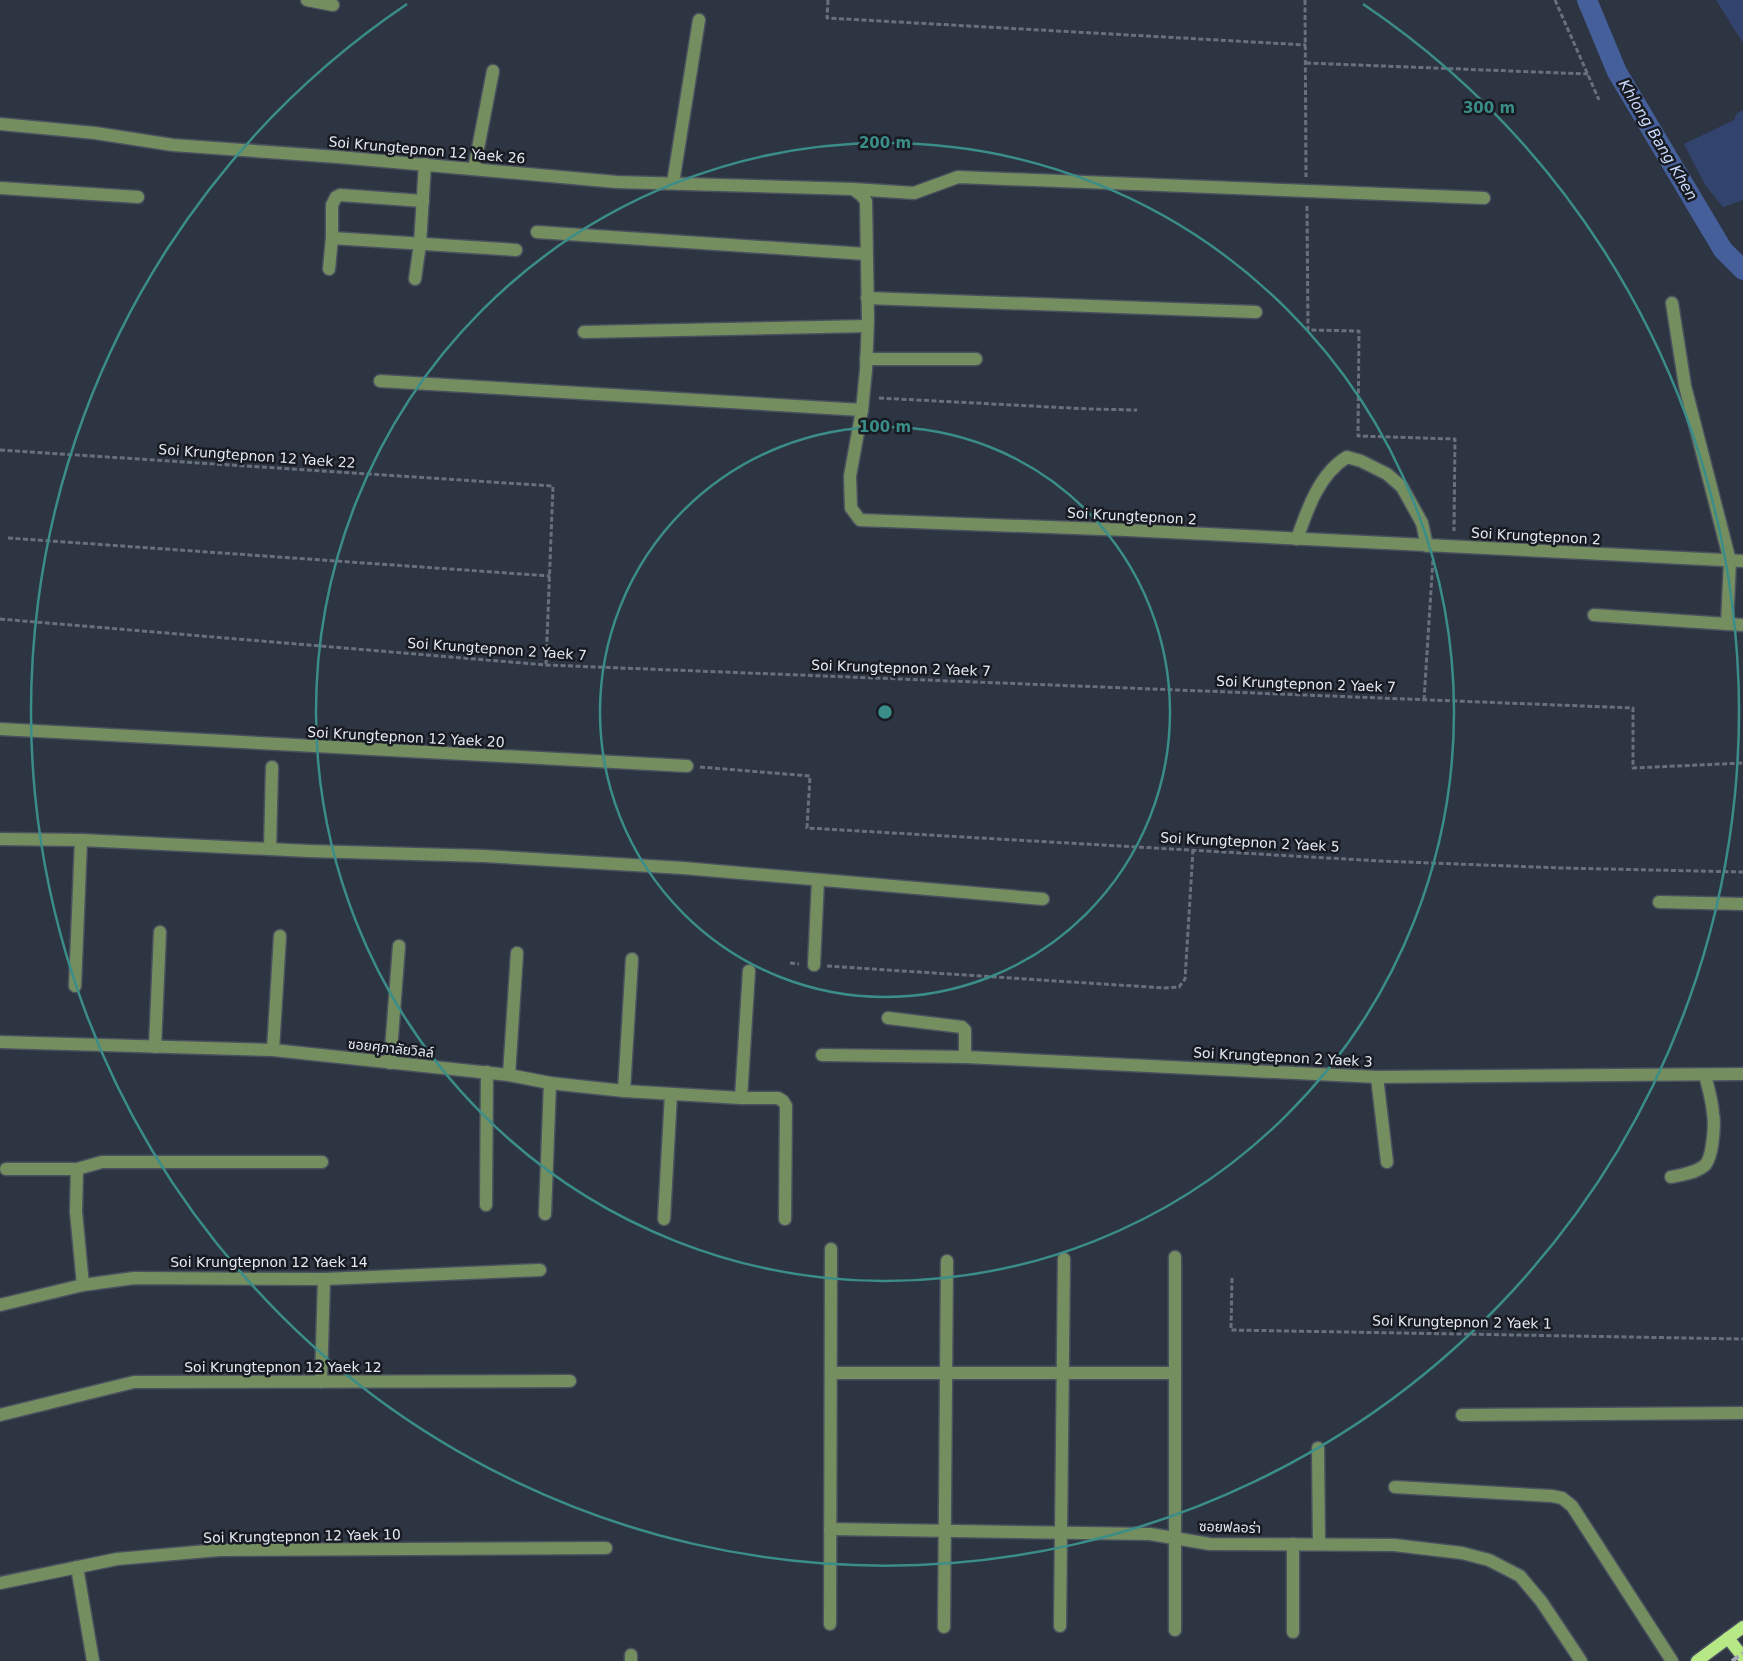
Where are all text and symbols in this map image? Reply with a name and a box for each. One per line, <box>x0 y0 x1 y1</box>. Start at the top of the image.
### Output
water label: Khlong Bang Khen <box>1615 76 1701 204</box>
text: 300 m <box>1463 99 1515 117</box>
street label: Soi Krungtepnon 12 Yaek 26 <box>328 133 526 167</box>
text: 200 m <box>859 134 911 152</box>
text: 100 m <box>859 418 911 436</box>
street label: Soi Krungtepnon 12 Yaek 22 <box>158 441 356 471</box>
street label: Soi Krungtepnon 2 <box>1067 505 1197 527</box>
street label: Soi Krungtepnon 2 <box>1471 525 1601 547</box>
street label: Soi Krungtepnon 2 Yaek 7 <box>407 635 587 663</box>
street label: Soi Krungtepnon 2 Yaek 7 <box>811 657 991 679</box>
street label: Soi Krungtepnon 2 Yaek 7 <box>1216 673 1396 695</box>
centre of rings <box>876 703 894 721</box>
street label: Soi Krungtepnon 12 Yaek 20 <box>307 724 505 750</box>
street label: Soi Krungtepnon 2 Yaek 5 <box>1160 829 1340 855</box>
street label: ซอยศุภาลัยวิลล์ <box>347 1036 435 1061</box>
street label: Soi Krungtepnon 2 Yaek 3 <box>1193 1044 1373 1070</box>
street label: Soi Krungtepnon 12 Yaek 14 <box>170 1254 368 1270</box>
street label: Soi Krungtepnon 2 Yaek 1 <box>1372 1312 1552 1332</box>
street label: Soi Krungtepnon 12 Yaek 12 <box>184 1359 382 1375</box>
street label: ซอยฟลอร่า <box>1199 1518 1261 1536</box>
street label: Soi Krungtepnon 12 Yaek 10 <box>203 1526 401 1546</box>

